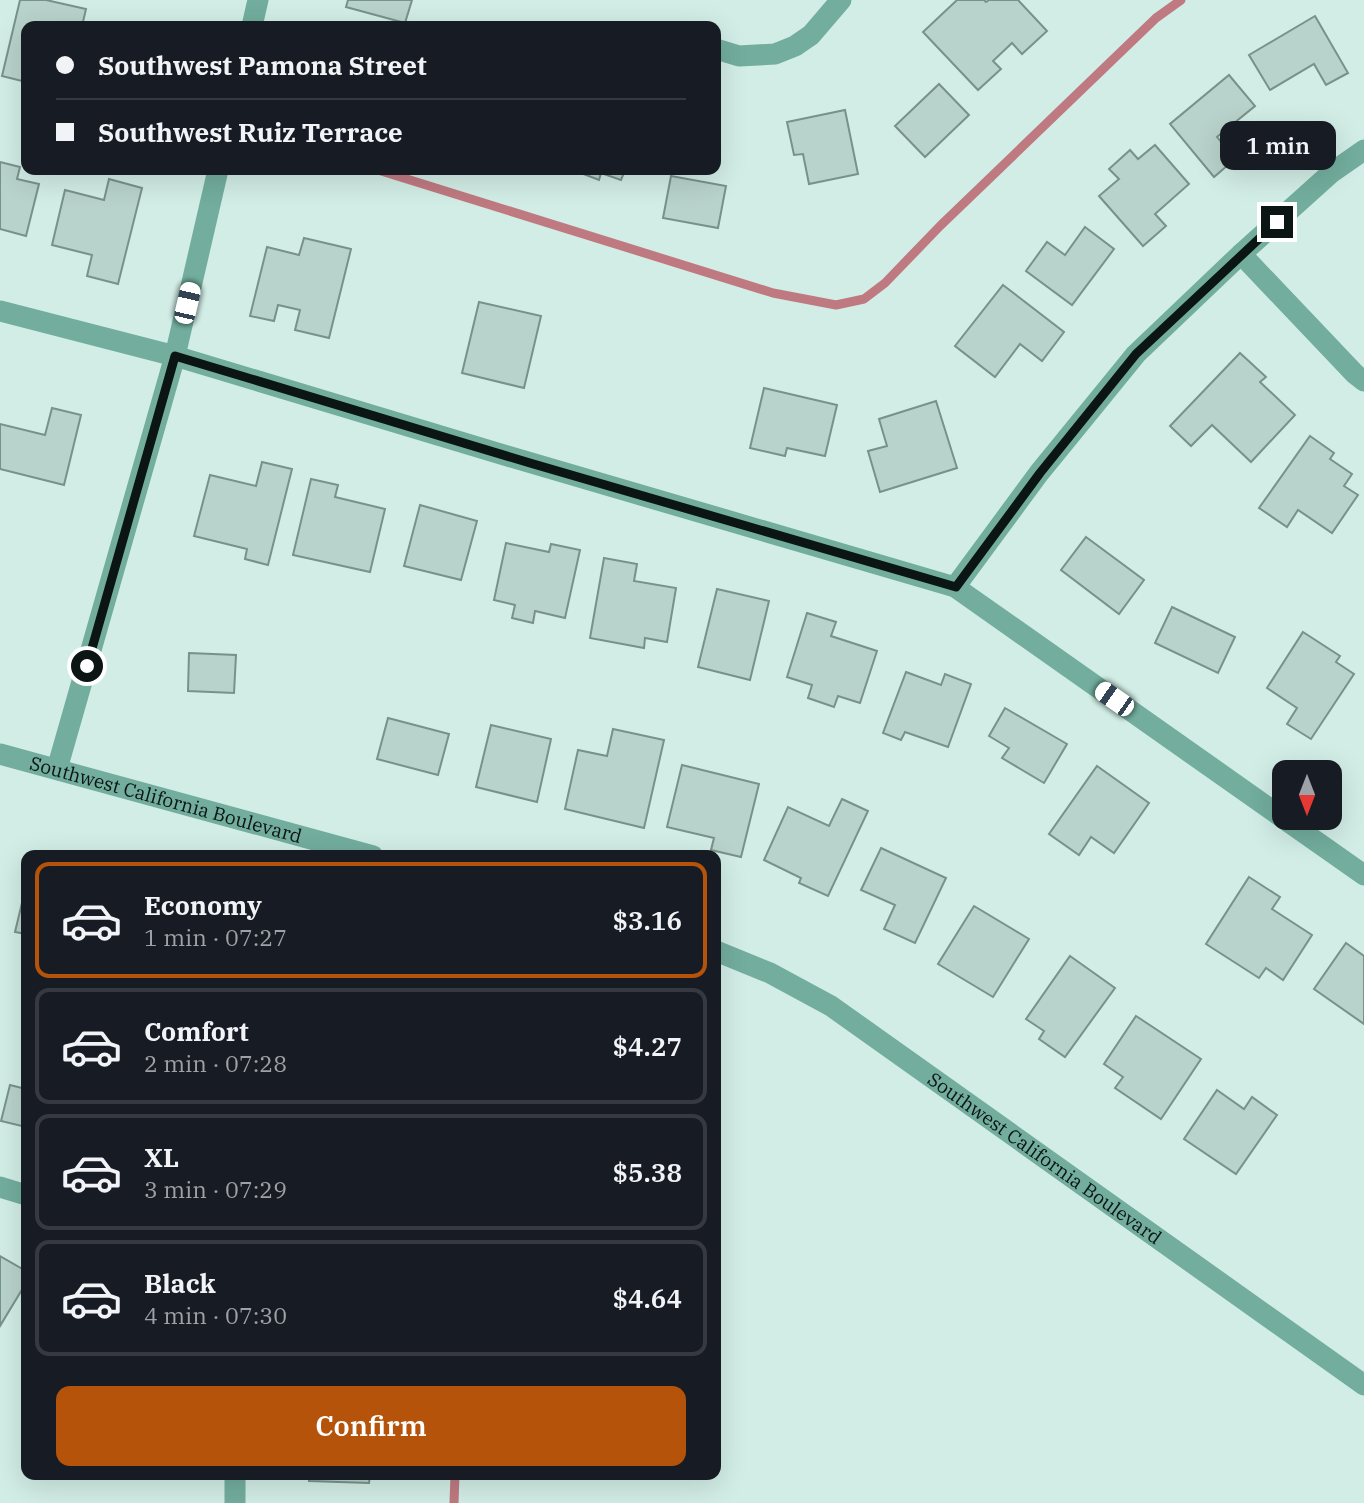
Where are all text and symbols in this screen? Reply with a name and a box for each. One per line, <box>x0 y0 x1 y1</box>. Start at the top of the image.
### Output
text: Southwest Pamona Street <box>98 48 427 82</box>
text: Southwest Ruiz Terrace <box>98 115 403 149</box>
callout: 1 min <box>1219 120 1335 170</box>
text: 1 min <box>1246 130 1310 160</box>
route end <box>1261 206 1293 238</box>
car <box>173 280 202 326</box>
route start <box>71 650 103 682</box>
car <box>1091 678 1138 720</box>
street label: Southwest California Boulevard <box>27 751 305 848</box>
north arrow <box>1272 760 1342 830</box>
map controls <box>1272 760 1342 830</box>
text: Economy <box>144 888 262 922</box>
icon: car <box>60 889 123 952</box>
text: $3.16 <box>613 903 682 937</box>
text: 1 min · 07:27 <box>144 922 287 952</box>
text: Comfort <box>144 1014 249 1048</box>
icon: car <box>60 1015 123 1078</box>
text: $4.27 <box>613 1029 682 1063</box>
text: 2 min · 07:28 <box>144 1048 287 1078</box>
street label: Southwest California Boulevard <box>923 1067 1166 1249</box>
text: XL <box>144 1140 179 1174</box>
icon: car <box>60 1141 123 1204</box>
text: $5.38 <box>613 1155 682 1189</box>
text: 3 min · 07:29 <box>144 1174 287 1204</box>
text: Black <box>144 1266 216 1300</box>
icon: car <box>60 1267 123 1330</box>
text: $4.64 <box>613 1281 682 1315</box>
text: 4 min · 07:30 <box>144 1300 287 1330</box>
button: Confirm <box>56 1386 686 1466</box>

